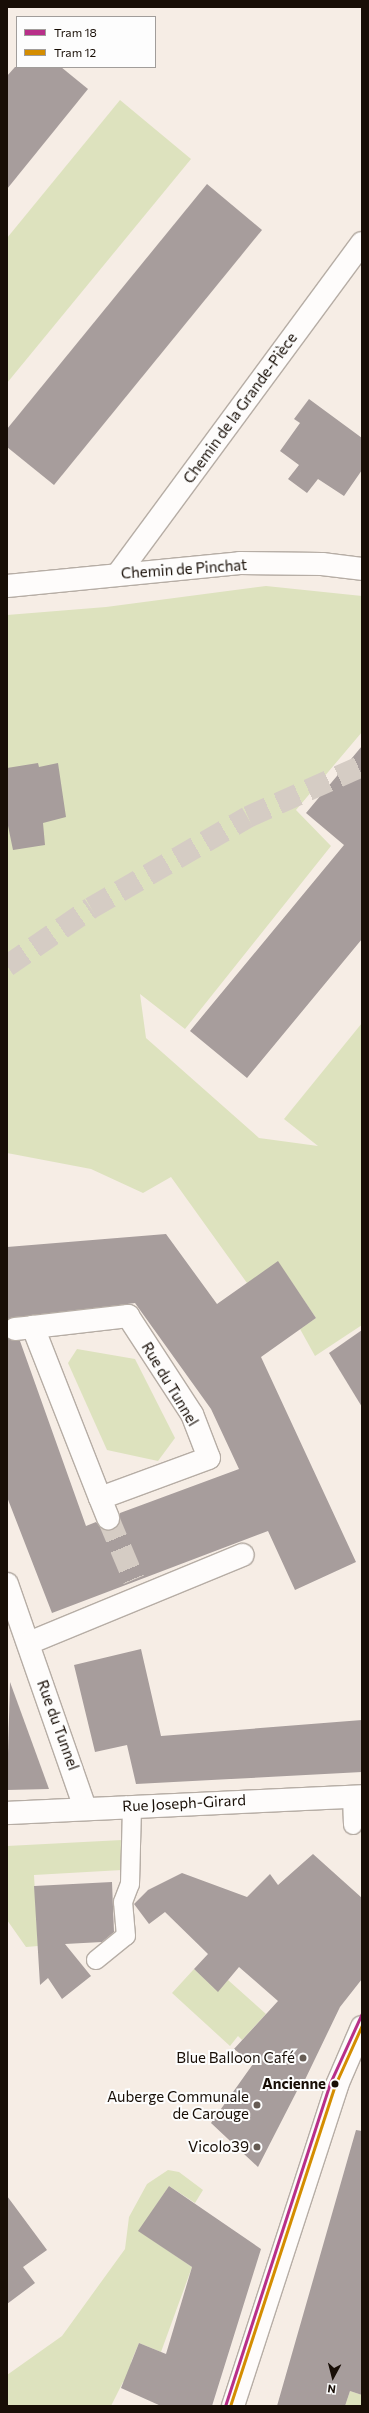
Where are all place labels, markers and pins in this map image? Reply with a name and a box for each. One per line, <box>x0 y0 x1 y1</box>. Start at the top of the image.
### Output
place label: Blue Balloon Café <box>176 2049 295 2067</box>
marker: Blue Balloon Café <box>298 2053 308 2063</box>
place label: Ancienne <box>262 2075 326 2093</box>
marker: Ancienne <box>329 2078 341 2090</box>
place label: Auberge Communale de Carouge <box>107 2087 249 2122</box>
marker: Auberge Communale de Carouge <box>252 2100 262 2110</box>
place label: Vicolo39 <box>188 2138 249 2156</box>
marker: Vicolo39 <box>252 2142 262 2152</box>

